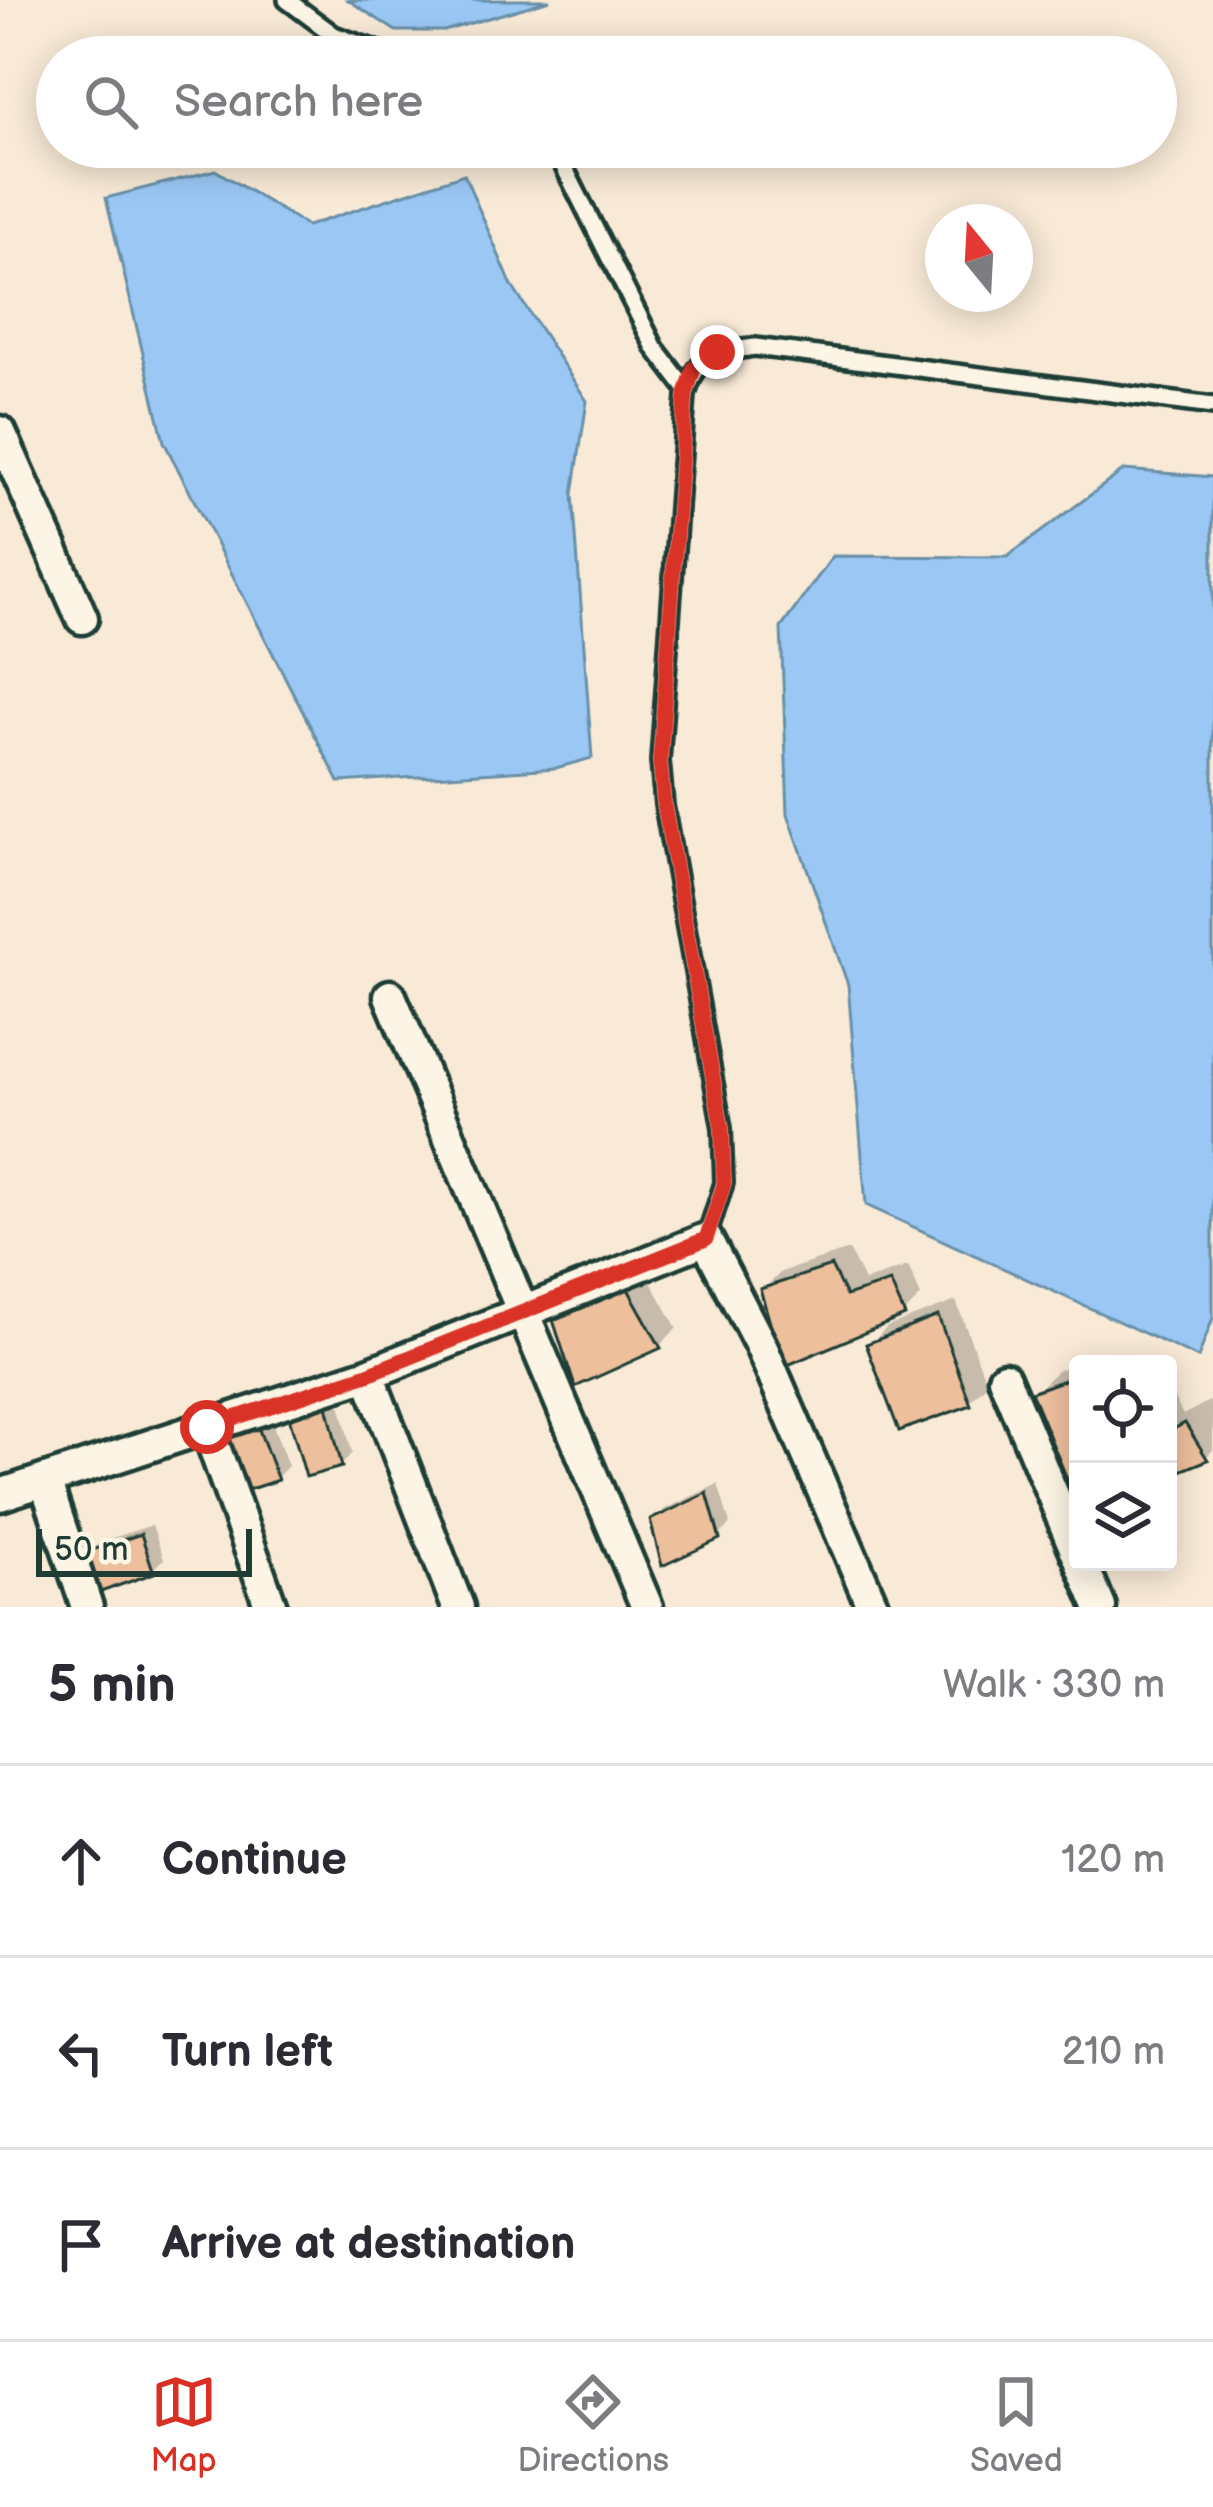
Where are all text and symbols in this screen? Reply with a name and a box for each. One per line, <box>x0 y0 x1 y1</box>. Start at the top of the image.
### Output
search box <box>36 36 1177 168</box>
icon: search <box>78 69 144 135</box>
text: Search here <box>174 75 423 130</box>
north arrow <box>925 204 1033 312</box>
route end <box>690 325 744 379</box>
map controls <box>1069 1355 1177 1571</box>
button: locate <box>1069 1355 1177 1463</box>
route start <box>180 1400 234 1454</box>
button: layers <box>1069 1463 1177 1571</box>
scale bar <box>36 1523 252 1576</box>
text: 50 m <box>54 1530 129 1570</box>
text: 5 min <box>48 1655 176 1716</box>
text: Walk · 330 m <box>943 1662 1165 1709</box>
icon: ahead <box>48 1828 114 1894</box>
text: Continue <box>162 1833 347 1888</box>
text: 120 m <box>1061 1837 1165 1884</box>
icon: left <box>48 2020 114 2086</box>
text: Turn left <box>162 2025 333 2080</box>
text: 210 m <box>1062 2029 1165 2076</box>
icon: arrive <box>48 2212 114 2278</box>
text: Arrive at destination <box>162 2217 575 2272</box>
tab: Map <box>150 2369 217 2481</box>
tab: Directions <box>517 2369 669 2481</box>
tab: Saved <box>970 2369 1063 2481</box>

